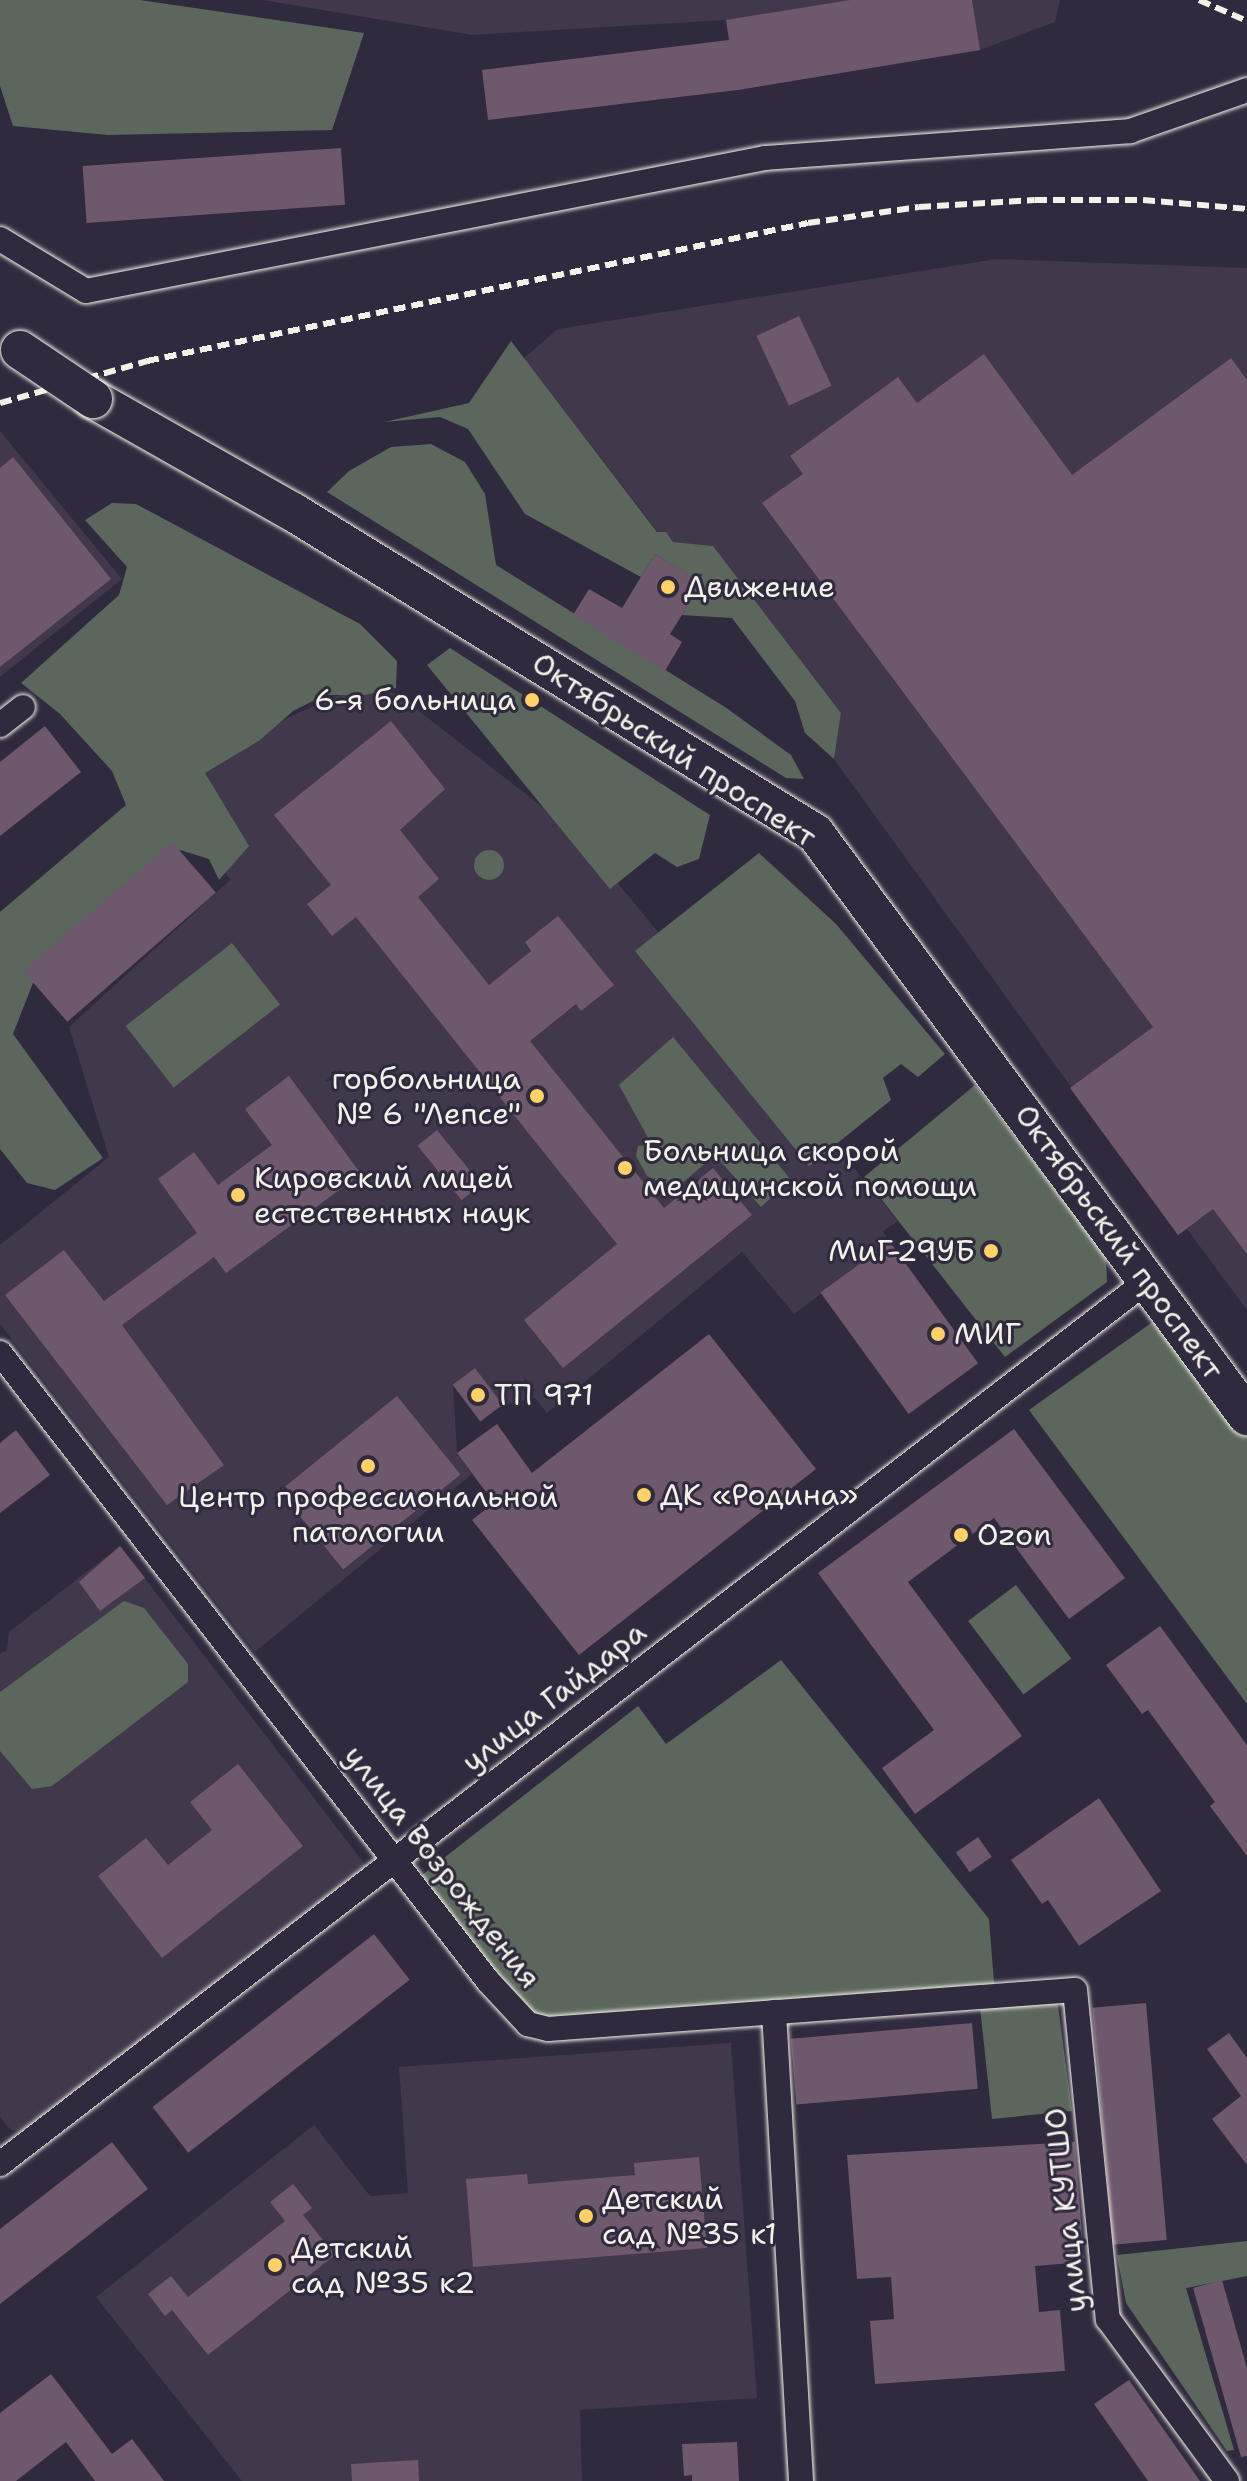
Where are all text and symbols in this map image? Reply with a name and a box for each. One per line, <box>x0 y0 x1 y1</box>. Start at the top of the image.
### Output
place label: Движение <box>684 569 835 605</box>
marker: Движение <box>659 578 677 596</box>
street label: Октябрьский проспект <box>525 645 823 855</box>
place label: 6-я больница <box>314 682 516 718</box>
marker: 6-я больница <box>523 691 541 709</box>
place label: горбольница № 6 "Лепсе" <box>332 1061 521 1132</box>
marker: горбольница № 6 "Лепсе" <box>528 1087 546 1105</box>
street label: Октябрьский проспект <box>1007 1098 1231 1386</box>
place label: Больница скорой медицинской помощи <box>643 1133 977 1204</box>
marker: Больница скорой медицинской помощи <box>614 1157 636 1179</box>
place label: Кировский лицей естественных наук <box>254 1160 531 1230</box>
marker: Кировский лицей естественных наук <box>229 1186 247 1204</box>
place label: МиГ-29УБ <box>828 1233 975 1269</box>
marker: МиГ-29УБ <box>982 1242 1000 1260</box>
place label: МИГ <box>954 1316 1021 1352</box>
marker: МИГ <box>929 1325 947 1343</box>
place label: ТП 971 <box>494 1377 594 1413</box>
marker: ТП 971 <box>469 1386 487 1404</box>
marker: Центр профессиональной патологии <box>359 1457 377 1475</box>
place label: ДК «Родина» <box>660 1477 858 1513</box>
place label: Центр профессиональной патологии <box>178 1479 558 1550</box>
marker: ДК «Родина» <box>635 1486 653 1504</box>
place label: Ozon <box>977 1517 1052 1553</box>
marker: Ozon <box>952 1526 970 1544</box>
street label: улица Гайдара <box>455 1614 653 1780</box>
street label: улица Возрождения <box>336 1738 548 1996</box>
street label: улица КУТШО <box>1037 2106 1095 2314</box>
place label: Детский сад №35 к1 <box>602 2181 777 2252</box>
marker: Детский сад №35 к1 <box>577 2207 595 2225</box>
place label: Детский сад №35 к2 <box>291 2230 475 2300</box>
marker: Детский сад №35 к2 <box>266 2256 284 2274</box>

